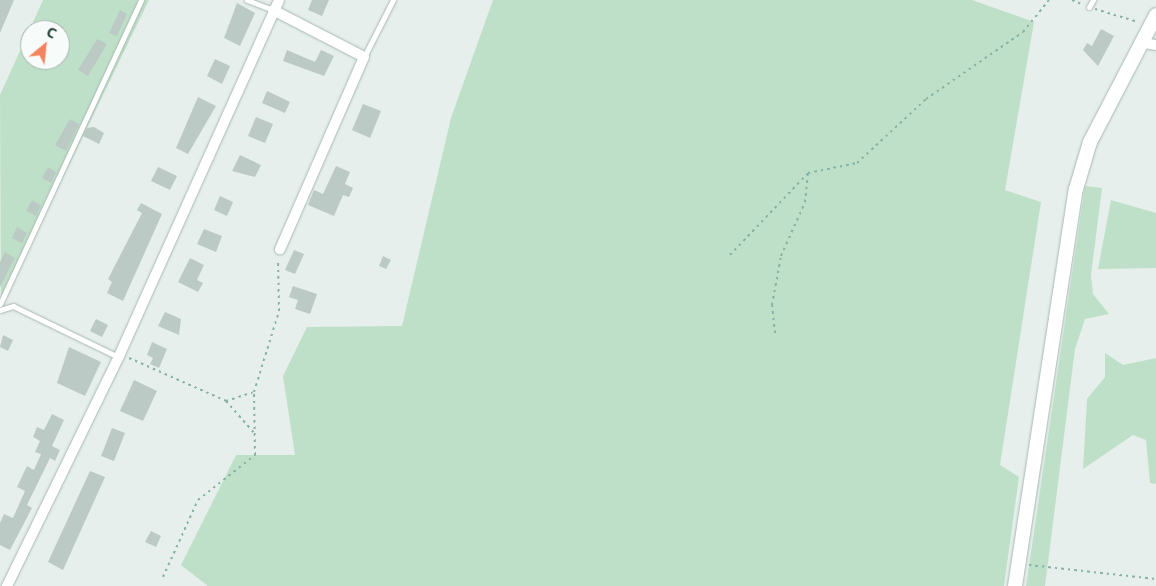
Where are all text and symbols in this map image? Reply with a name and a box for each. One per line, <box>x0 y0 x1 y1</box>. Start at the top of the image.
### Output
north arrow <box>20 20 70 70</box>
text: С <box>43 22 60 43</box>

